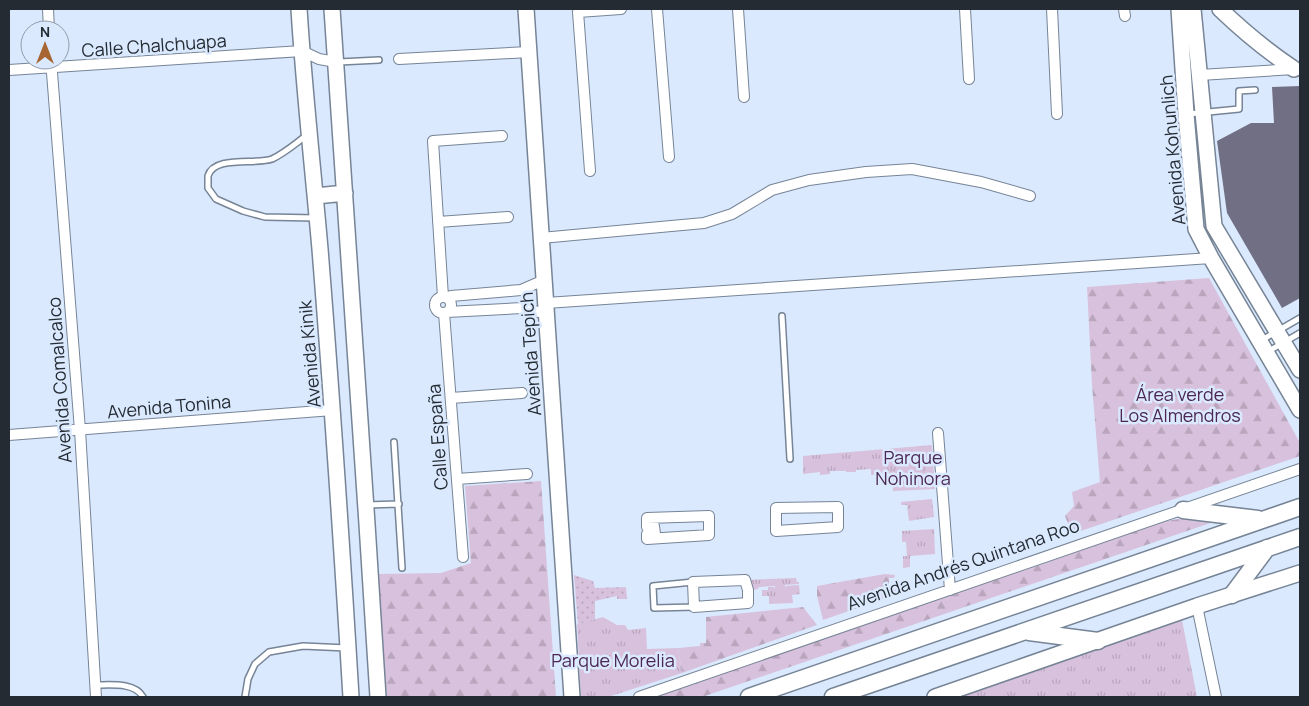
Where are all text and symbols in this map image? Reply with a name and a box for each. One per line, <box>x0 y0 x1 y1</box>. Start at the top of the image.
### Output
north arrow <box>20 20 70 70</box>
text: N <box>40 22 50 41</box>
street label: Calle Chalchuapa <box>81 28 227 62</box>
street label: Avenida Kohunlich <box>1153 74 1191 226</box>
street label: Avenida Tepich <box>514 291 546 417</box>
street label: Avenida Comalcalco <box>41 296 77 464</box>
street label: Avenida Kinik <box>292 298 326 409</box>
park label: Área verde Los Almendros <box>1119 382 1241 427</box>
street label: Calle España <box>421 383 453 491</box>
street label: Avenida Tonina <box>106 389 232 423</box>
park label: Parque Nohinora <box>875 445 951 490</box>
street label: Avenida Andrés Quintana Roo <box>844 513 1082 615</box>
park label: Parque Morelia <box>551 648 675 672</box>

